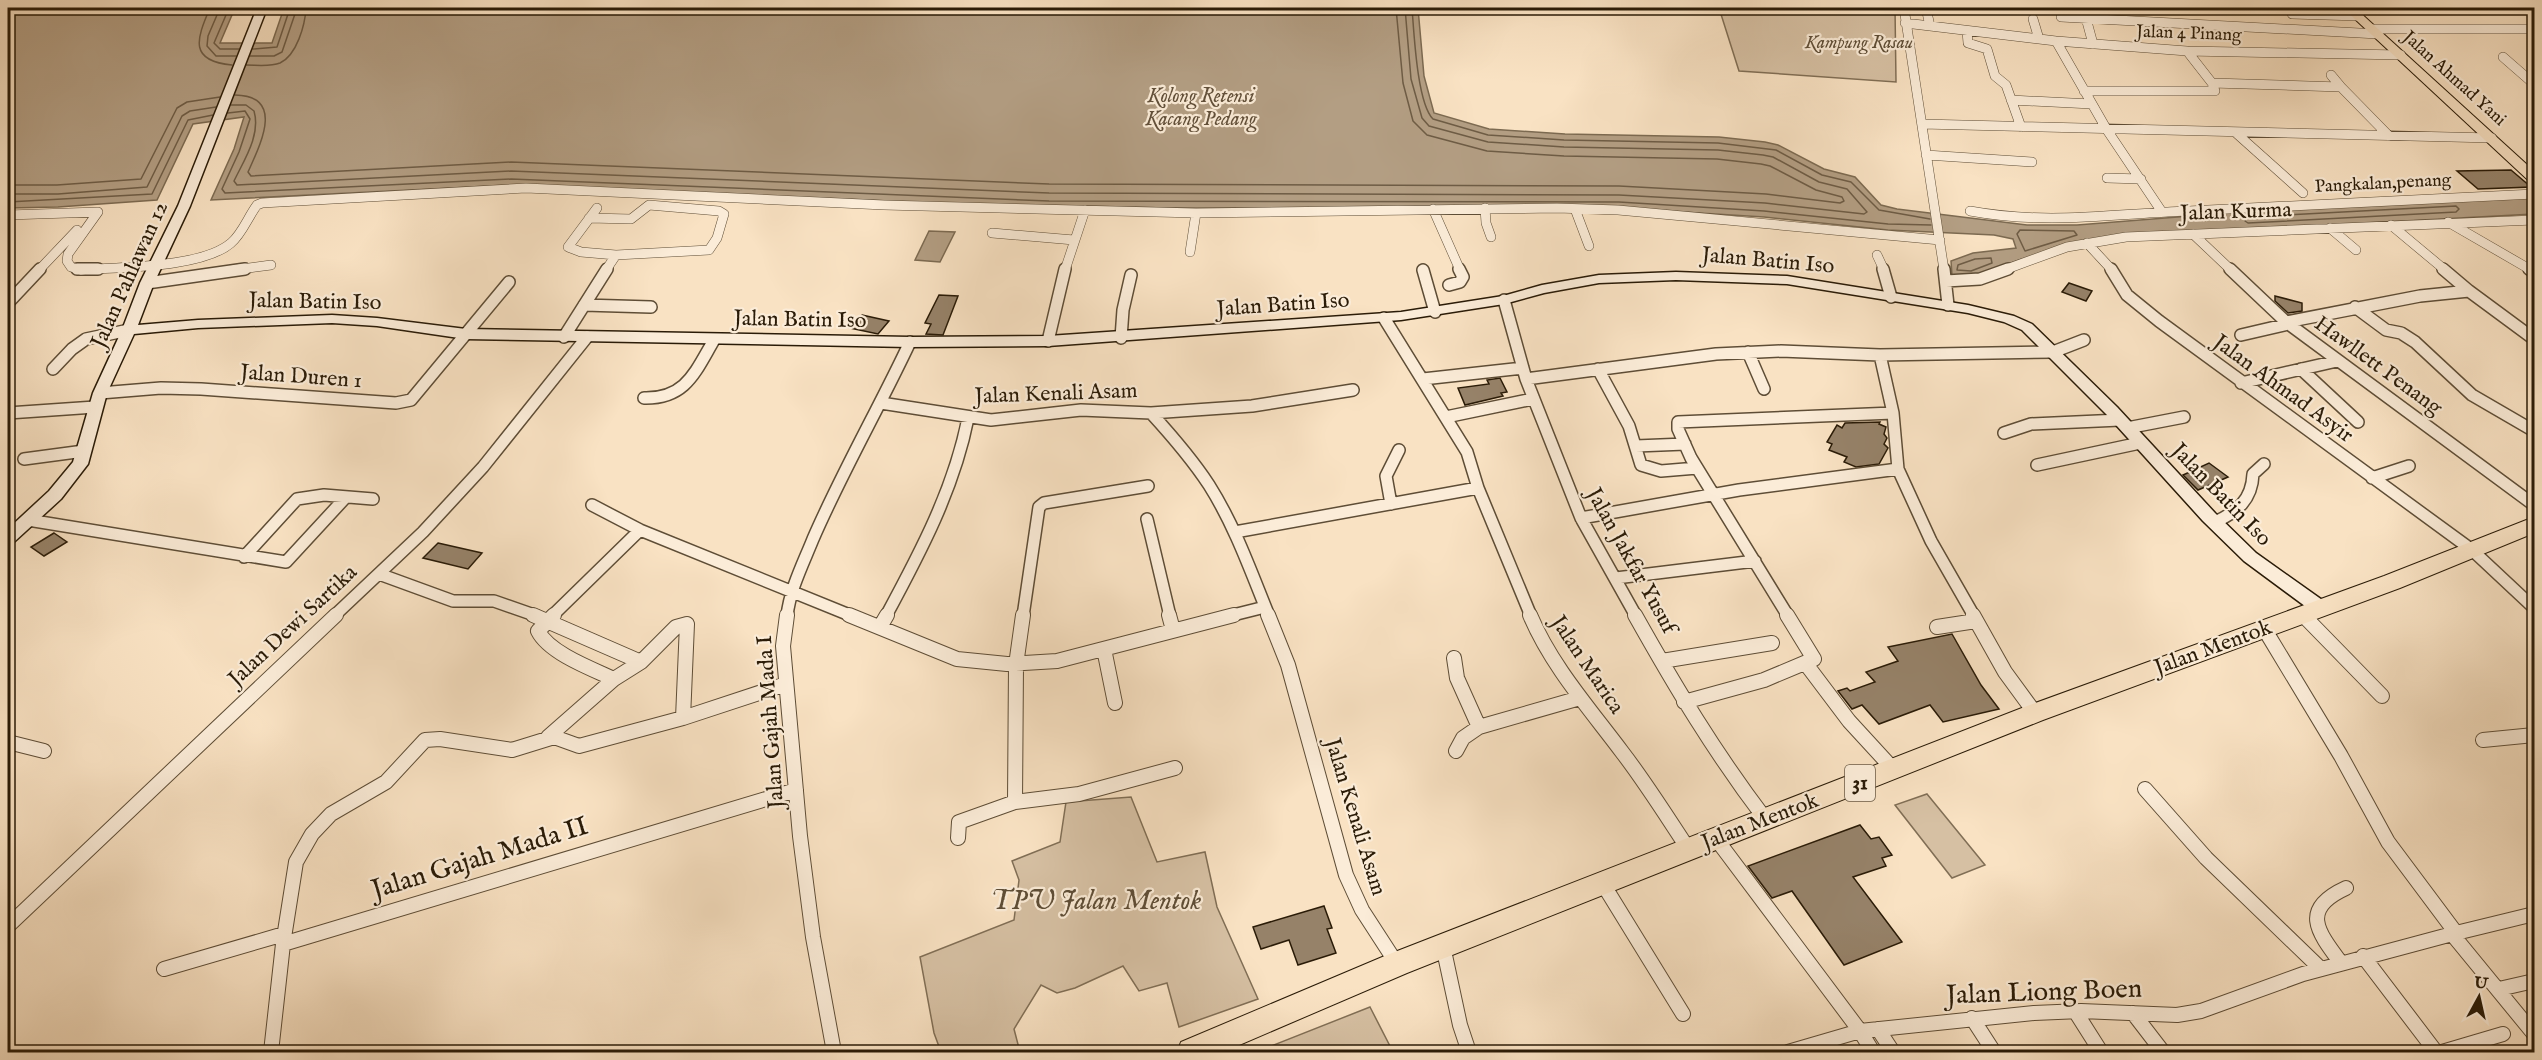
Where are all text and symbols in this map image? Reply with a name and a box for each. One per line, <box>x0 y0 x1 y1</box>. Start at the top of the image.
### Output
street label: Jalan 4 Pinang <box>2134 21 2242 47</box>
street label: Jalan Ahmad Yani <box>2396 25 2511 132</box>
park label: Kampung Rasau <box>1804 32 1913 55</box>
water label: Kolong Retensi Kacang Pedang <box>1144 84 1258 133</box>
street label: Pangkalan,penang <box>2314 169 2452 199</box>
street label: Jalan Kurma <box>2177 196 2293 228</box>
street label: Jalan Pahlawan 12 <box>84 197 175 356</box>
street label: Jalan Batin Iso <box>1698 241 1836 281</box>
street label: Jalan Batin Iso <box>1213 286 1350 324</box>
street label: Jalan Batin Iso <box>245 287 382 317</box>
street label: Jalan Batin Iso <box>730 305 867 335</box>
street label: Hawllett Penang <box>2308 310 2448 423</box>
street label: Jalan Ahmad Asyir <box>2205 327 2359 449</box>
street label: Jalan Duren 1 <box>236 359 363 395</box>
street label: Jalan Kenali Asam <box>971 377 1138 411</box>
street label: Jalan Batin Iso <box>2163 435 2277 553</box>
street label: Jalan Jakfar Yusuf <box>1578 480 1685 642</box>
street label: Jalan Dewi Sartika <box>220 559 364 695</box>
street label: Jalan Marica <box>1542 608 1630 720</box>
street label: Jalan Mentok <box>2147 614 2276 683</box>
street label: Jalan Gajah Mada I <box>751 634 791 813</box>
street label: Jalan Kenali Asam <box>1317 732 1392 899</box>
road number: 31 <box>1845 765 1875 801</box>
street label: Jalan Mentok <box>1695 787 1823 858</box>
street label: Jalan Gajah Mada II <box>365 810 593 909</box>
park label: TPU Jalan Mentok <box>991 885 1201 919</box>
north arrow <box>2449 967 2509 1027</box>
street label: Jalan Liong Boen <box>1942 973 2143 1014</box>
text: U <box>2472 973 2489 995</box>

